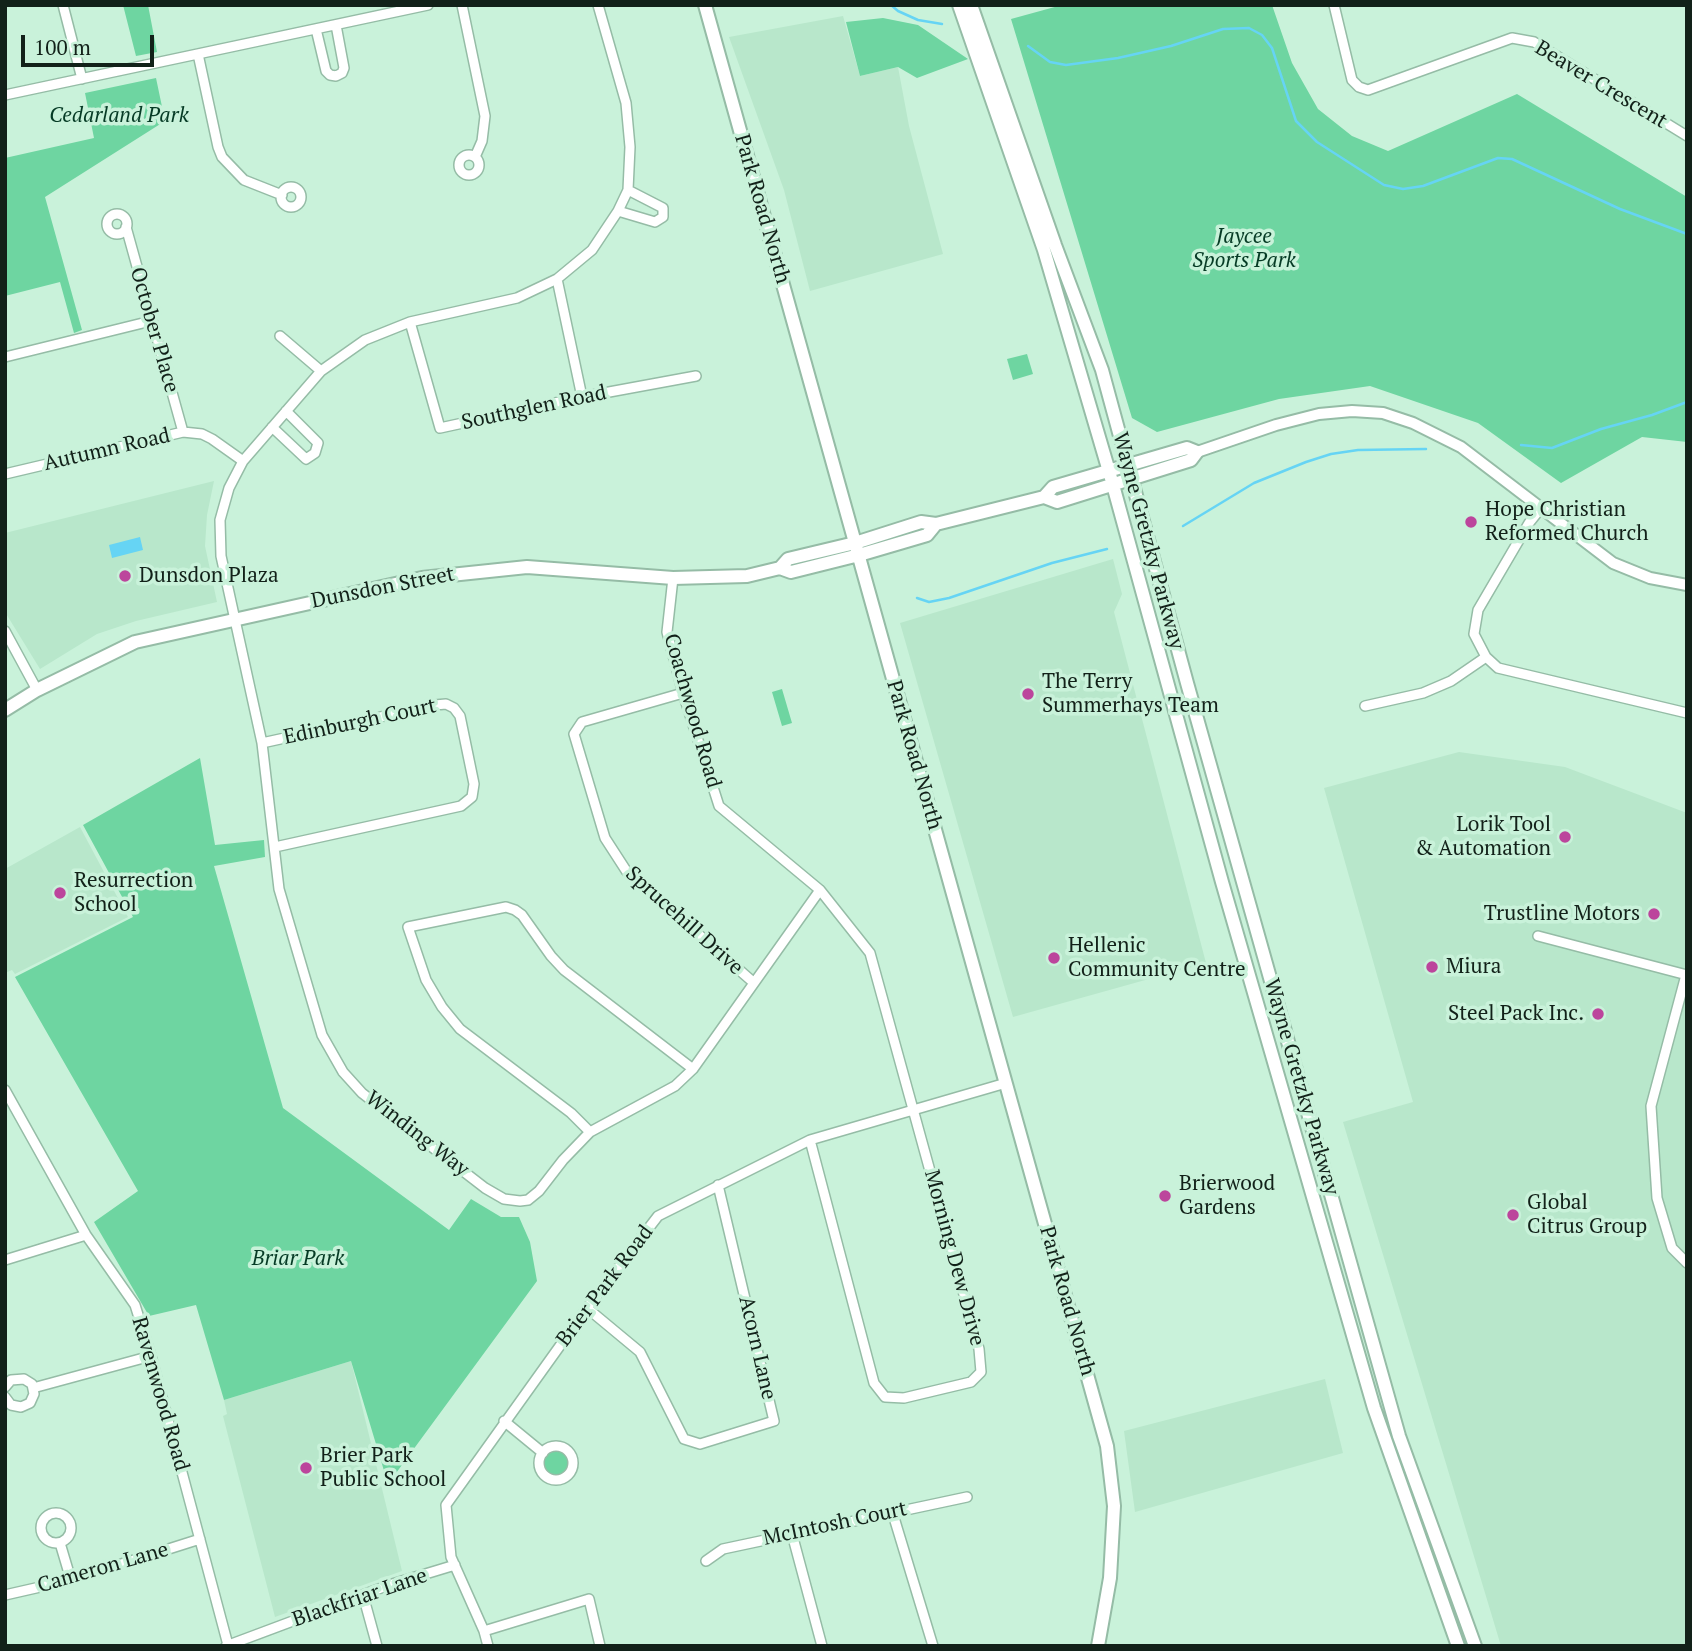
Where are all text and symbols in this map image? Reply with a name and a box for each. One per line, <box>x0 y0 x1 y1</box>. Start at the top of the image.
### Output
scale bar <box>24 21 158 65</box>
text: 100 m <box>34 33 91 61</box>
street label: Beaver Crescent <box>1530 36 1672 134</box>
park label: Cedarland Park <box>49 103 189 129</box>
street label: Park Road North <box>729 131 795 287</box>
park label: Jaycee Sports Park <box>1192 224 1296 274</box>
street label: October Place <box>124 264 184 396</box>
street label: Southglen Road <box>459 380 609 436</box>
street label: Autumn Road <box>41 423 173 477</box>
street label: Wayne Gretzky Parkway <box>1107 430 1189 652</box>
place label: Hope Christian Reformed Church <box>1485 497 1649 547</box>
marker: Hope Christian Reformed Church <box>1463 514 1479 530</box>
street label: Dunsdon Street <box>309 562 457 614</box>
place label: Dunsdon Plaza <box>139 563 279 589</box>
marker: Dunsdon Plaza <box>117 568 133 584</box>
street label: Coachwood Road <box>658 631 726 791</box>
place label: The Terry Summerhays Team <box>1042 669 1219 719</box>
street label: Park Road North <box>881 677 947 833</box>
marker: The Terry Summerhays Team <box>1020 686 1036 702</box>
street label: Edinburgh Court <box>281 694 439 750</box>
place label: Lorik Tool & Automation <box>1415 812 1551 862</box>
marker: Lorik Tool & Automation <box>1557 829 1573 845</box>
street label: Sprucehill Drive <box>620 862 748 980</box>
place label: Resurrection School <box>74 868 193 918</box>
marker: Resurrection School <box>52 885 68 901</box>
place label: Trustline Motors <box>1484 901 1640 927</box>
marker: Trustline Motors <box>1646 906 1662 922</box>
place label: Hellenic Community Centre <box>1068 933 1246 983</box>
marker: Hellenic Community Centre <box>1046 950 1062 966</box>
place label: Miura <box>1446 954 1501 980</box>
marker: Miura <box>1424 959 1440 975</box>
street label: Wayne Gretzky Parkway <box>1258 976 1344 1198</box>
place label: Steel Pack Inc. <box>1448 1001 1584 1027</box>
marker: Steel Pack Inc. <box>1590 1006 1606 1022</box>
street label: Winding Way <box>360 1086 474 1182</box>
street label: Morning Dew Drive <box>918 1167 990 1349</box>
place label: Brierwood Gardens <box>1179 1171 1275 1221</box>
marker: Brierwood Gardens <box>1157 1188 1173 1204</box>
place label: Global Citrus Group <box>1527 1190 1647 1240</box>
marker: Global Citrus Group <box>1505 1207 1521 1223</box>
street label: Brier Park Road <box>551 1221 659 1351</box>
street label: Park Road North <box>1034 1223 1100 1379</box>
park label: Briar Park <box>252 1246 344 1272</box>
street label: Acorn Lane <box>733 1294 781 1402</box>
street label: Ravenwood Road <box>126 1314 194 1474</box>
place label: Brier Park Public School <box>320 1443 446 1493</box>
marker: Brier Park Public School <box>298 1460 314 1476</box>
street label: McIntosh Court <box>761 1496 909 1552</box>
street label: Cameron Lane <box>35 1537 171 1599</box>
street label: Blackfriar Lane <box>289 1563 431 1633</box>

